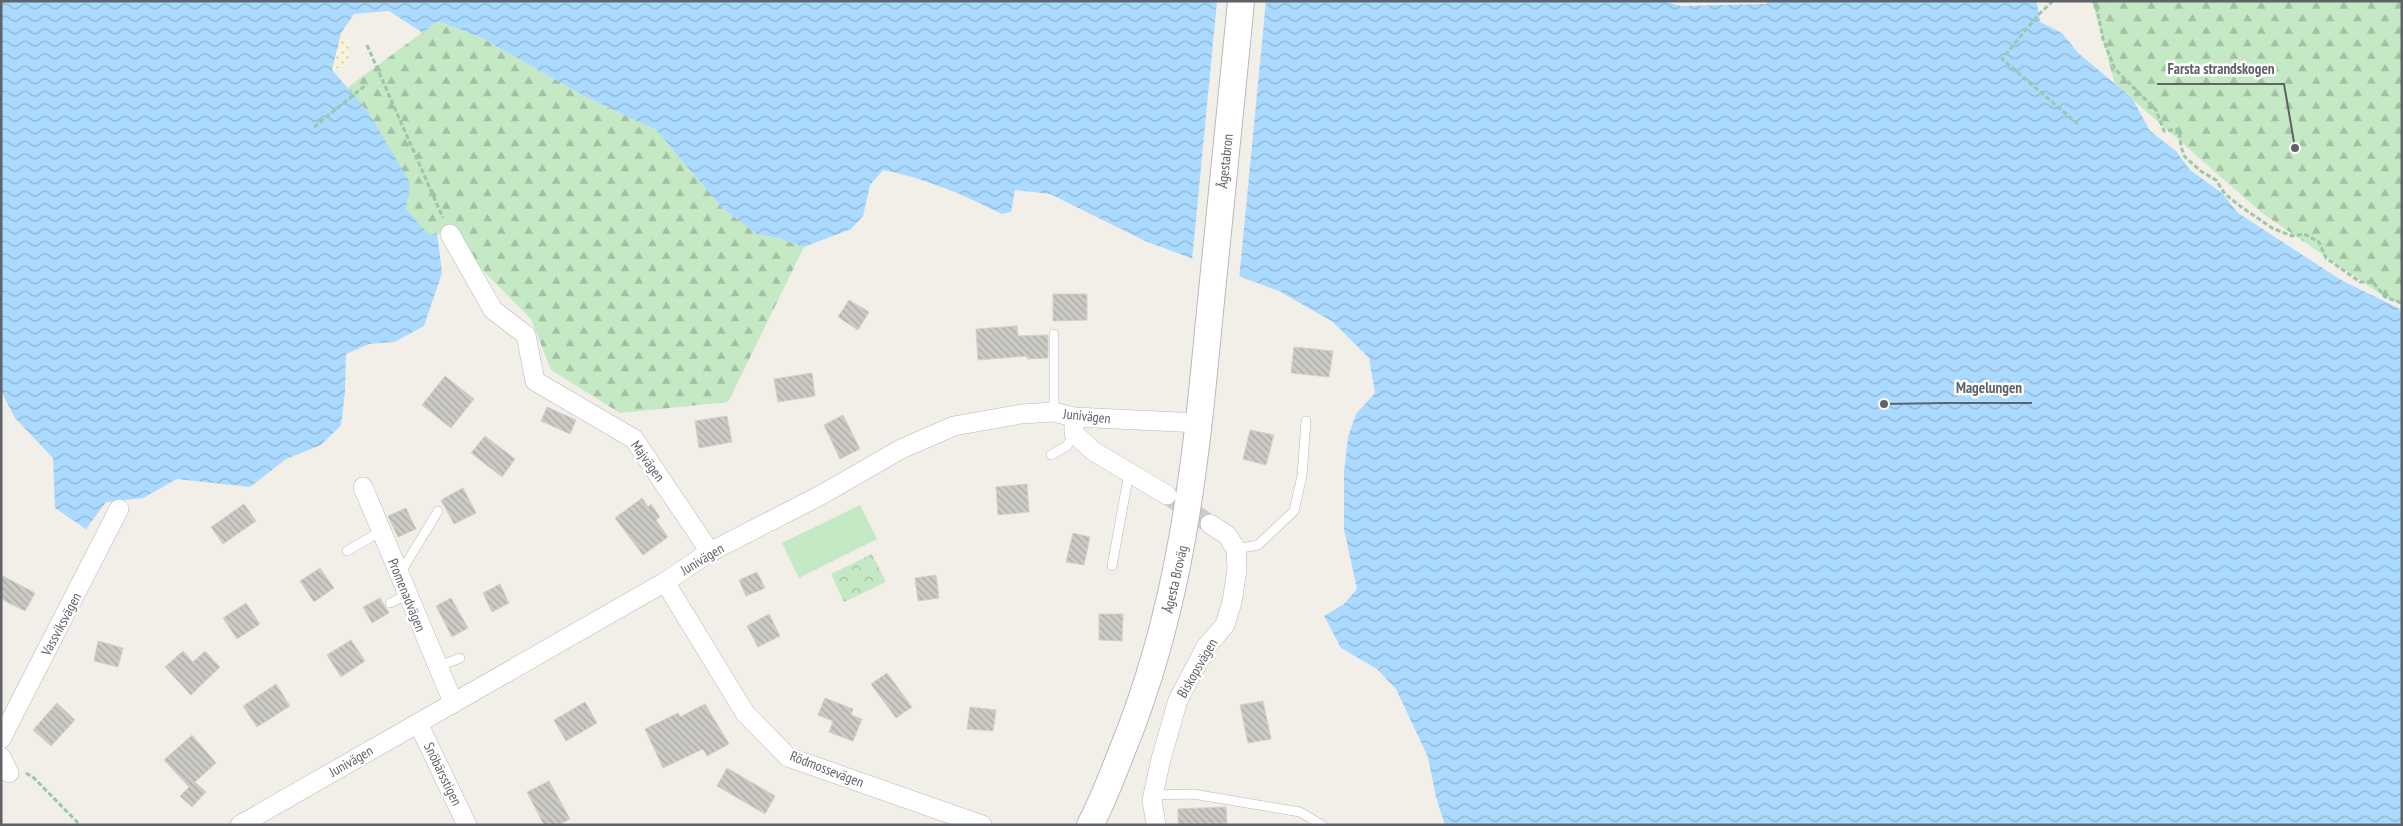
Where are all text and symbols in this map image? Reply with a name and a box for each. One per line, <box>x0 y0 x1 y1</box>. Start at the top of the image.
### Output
callout: Farsta strandskogen <box>2157 54 2284 84</box>
text: Farsta strandskogen <box>2167 59 2275 78</box>
street label: Ågestabron <box>1213 133 1237 189</box>
callout: Magelungen <box>1946 373 2032 403</box>
text: Magelungen <box>1956 378 2022 397</box>
street label: Junivägen <box>1061 404 1112 427</box>
street label: Majvägen <box>627 437 669 485</box>
street label: Junivägen <box>676 539 727 580</box>
street label: Ågesta Broväg <box>1158 543 1192 615</box>
street label: Promenadvägen <box>384 556 430 634</box>
street label: Vassviksvägen <box>36 589 85 659</box>
street label: Biskopsvägen <box>1173 635 1221 701</box>
street label: Snöbärsstigen <box>420 739 466 809</box>
street label: Junivägen <box>325 741 376 781</box>
street label: Rödmossevägen <box>788 747 866 791</box>

